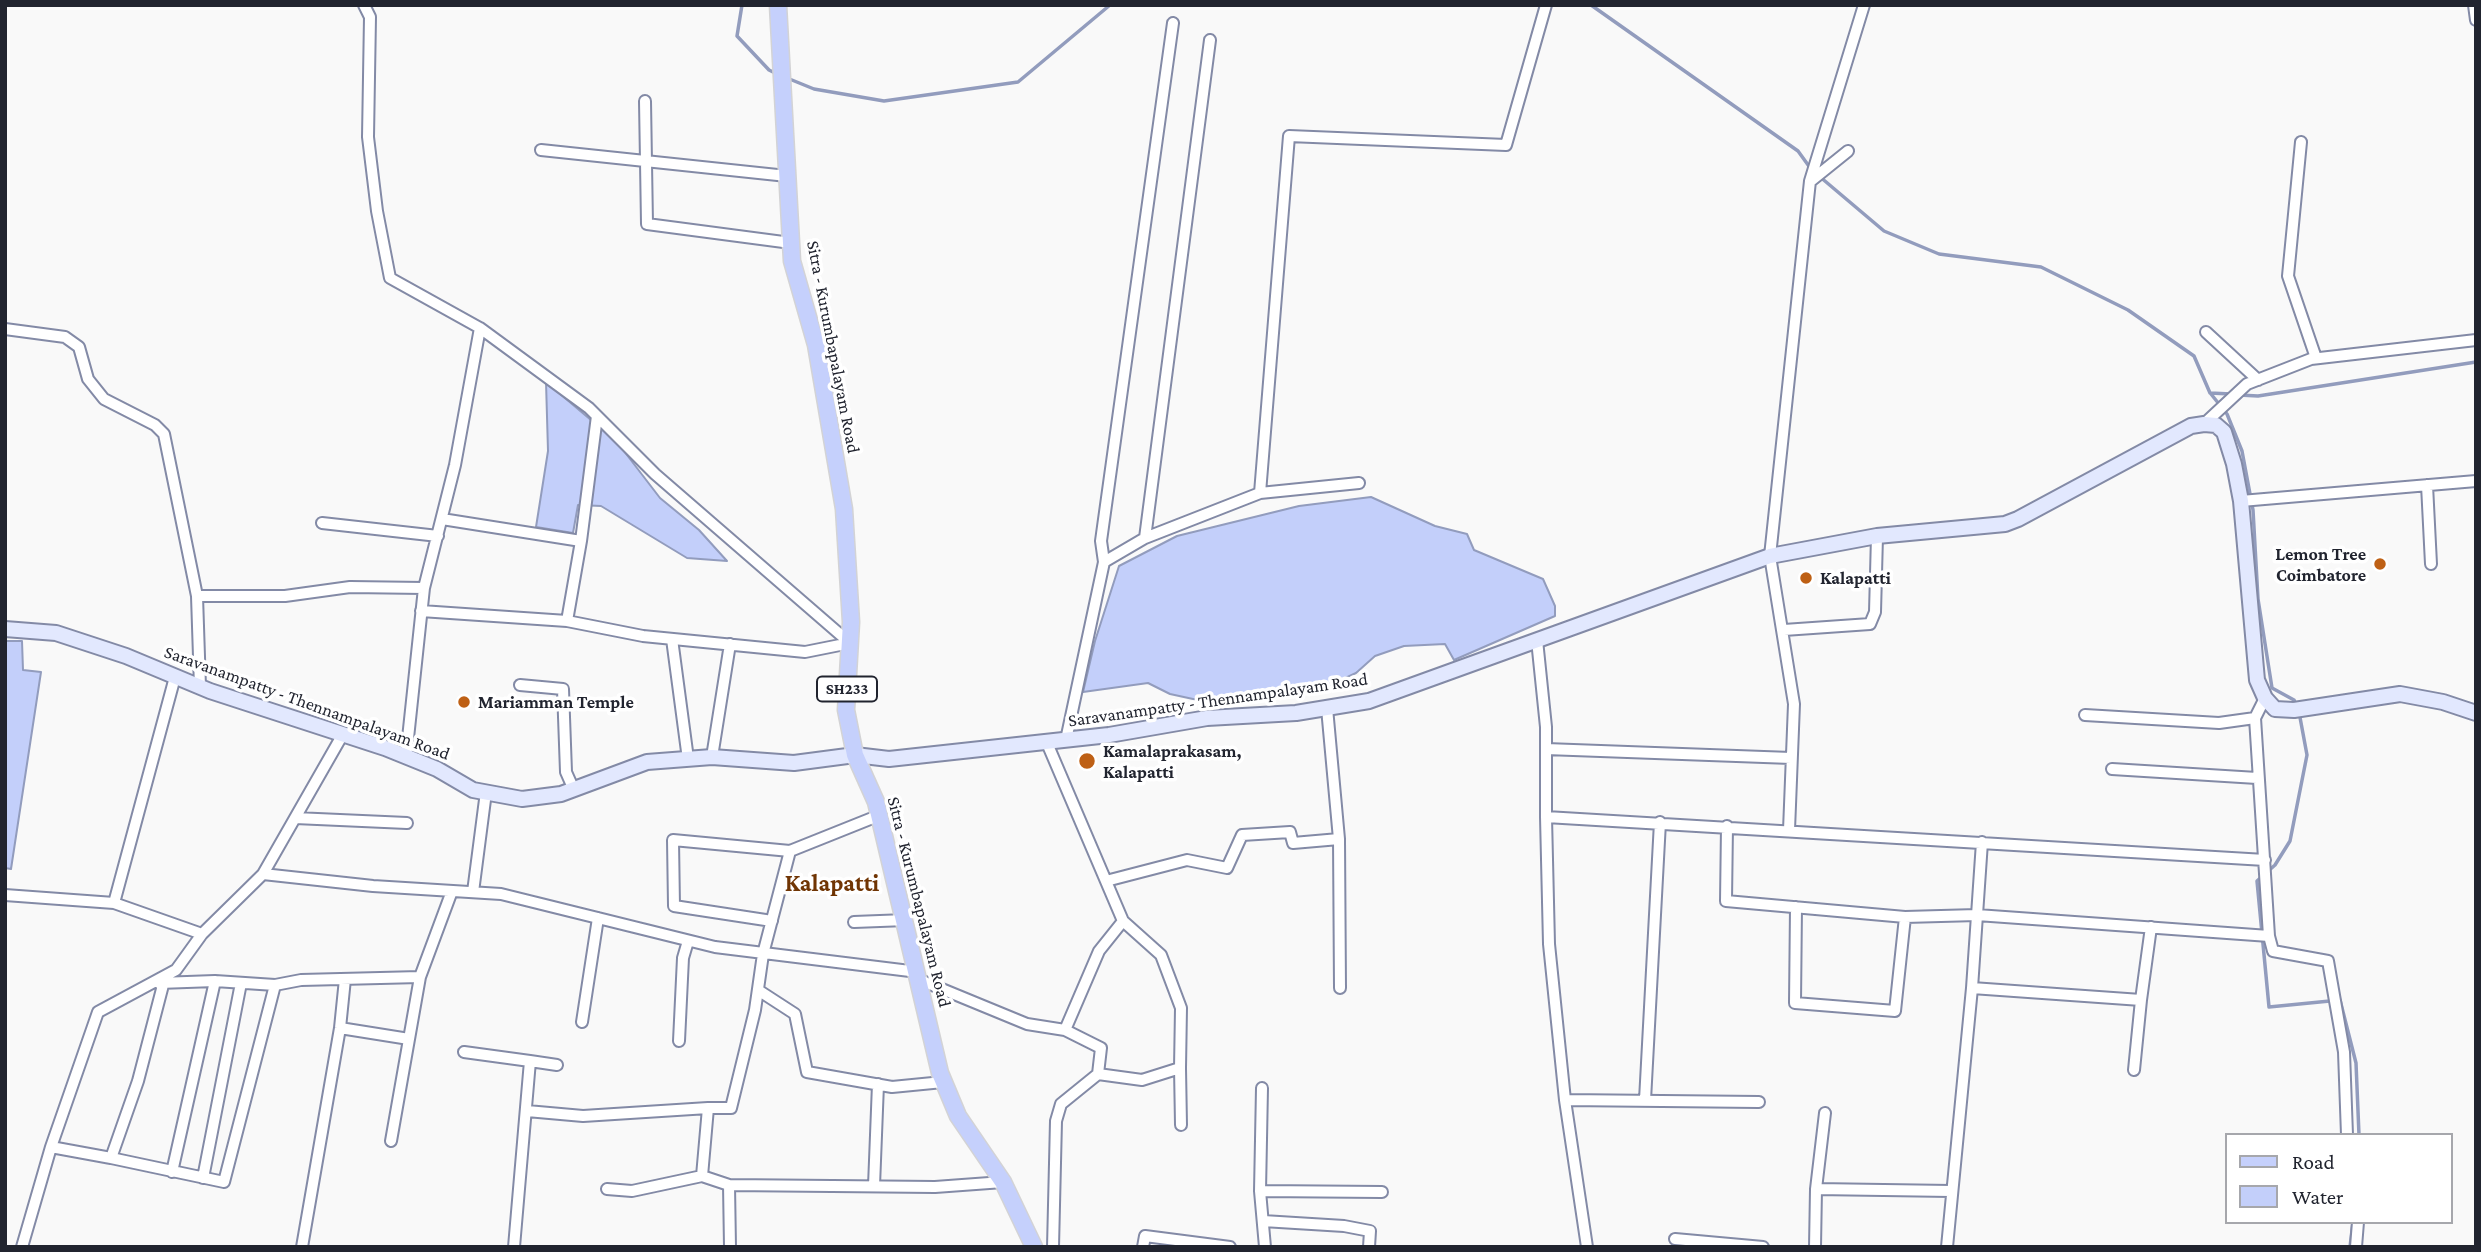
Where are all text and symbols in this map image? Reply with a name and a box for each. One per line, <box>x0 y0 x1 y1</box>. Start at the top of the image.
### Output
street label: Sitra - Kurumbapalayam Road <box>802 239 864 455</box>
place label: Lemon Tree Coimbatore <box>2275 543 2366 586</box>
marker: Lemon Tree Coimbatore <box>2372 556 2388 572</box>
place label: Kalapatti <box>1820 567 1891 589</box>
marker: Kalapatti <box>1798 570 1814 586</box>
street label: Saravanampatty - Thennampalayam Road <box>161 641 453 765</box>
street label: Saravanampatty - Thennampalayam Road <box>1067 668 1369 732</box>
road number: SH233 <box>817 676 877 702</box>
place label: Mariamman Temple <box>478 691 634 713</box>
marker: Mariamman Temple <box>456 694 472 710</box>
place label: Kamalaprakasam, Kalapatti <box>1103 740 1241 782</box>
marker: Kamalaprakasam, Kalapatti <box>1077 751 1097 771</box>
street label: Sitra - Kurumbapalayam Road <box>882 795 956 1009</box>
district label: Kalapatti <box>785 870 879 898</box>
legend <box>2226 1133 2453 1224</box>
text: Road <box>2292 1150 2335 1174</box>
text: Water <box>2292 1185 2344 1209</box>

